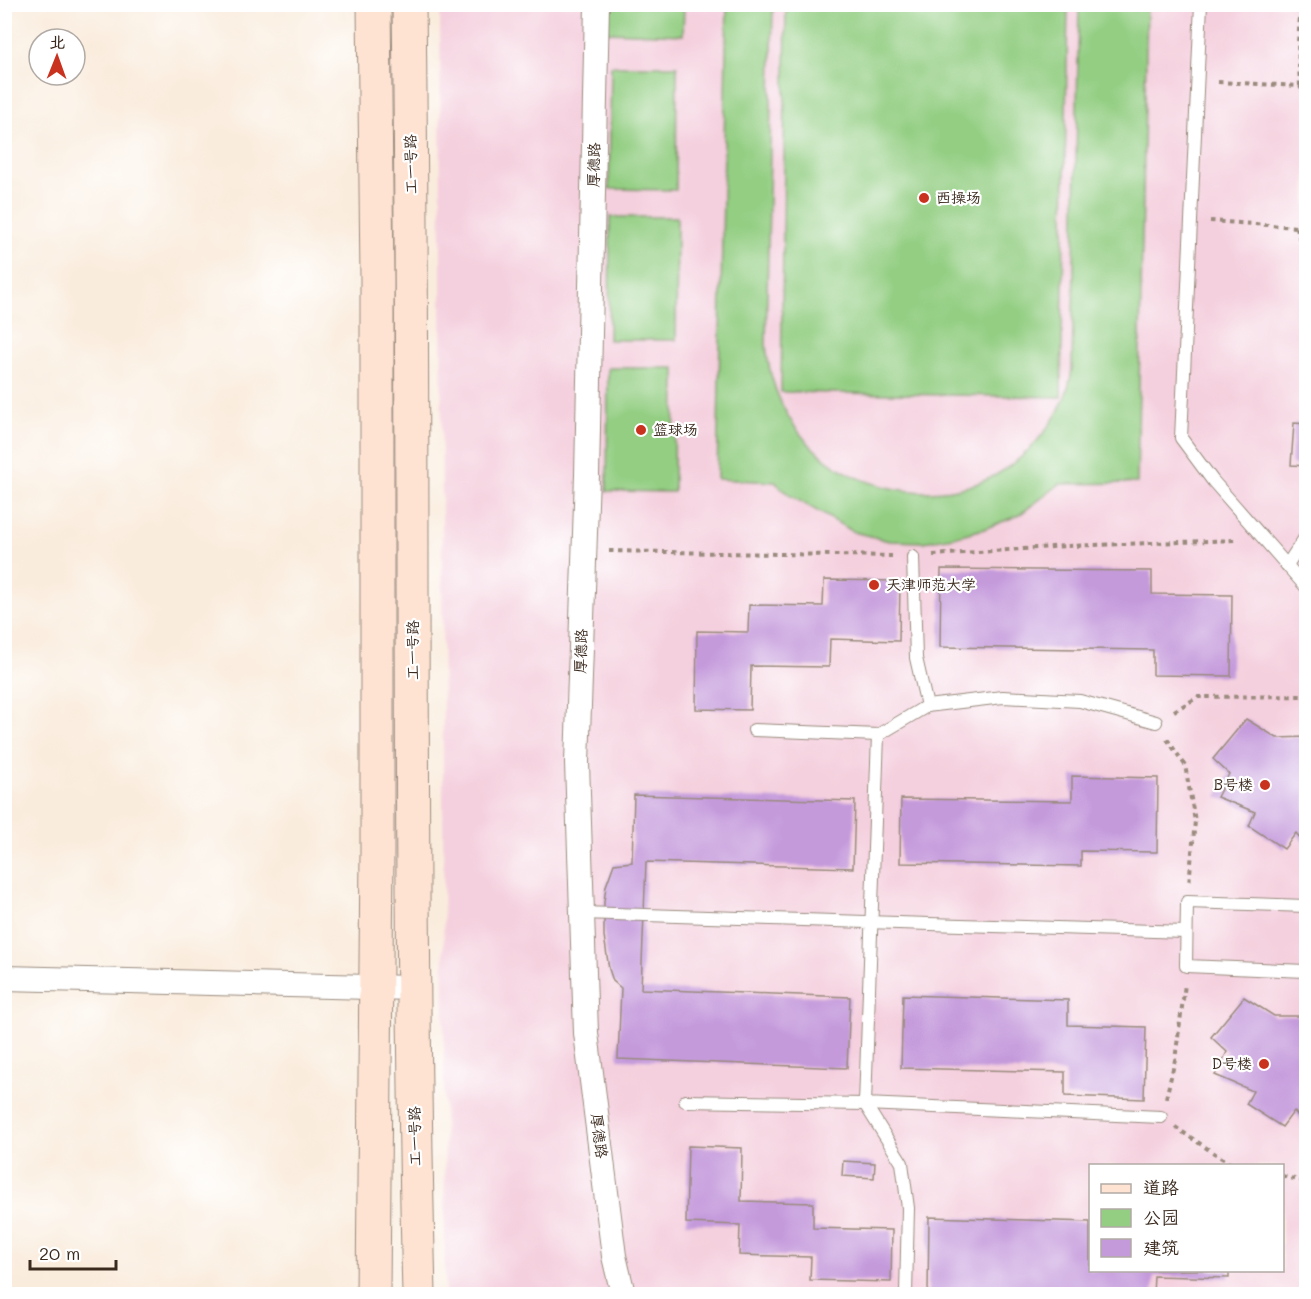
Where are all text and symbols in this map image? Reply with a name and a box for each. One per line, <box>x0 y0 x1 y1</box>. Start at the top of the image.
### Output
north arrow <box>27 27 87 87</box>
text: 北 <box>49 31 65 52</box>
street label: 工一号路 <box>399 134 421 194</box>
street label: 厚德路 <box>583 142 603 188</box>
place label: 西操场 <box>936 187 981 207</box>
marker: 西操场 <box>917 191 931 205</box>
place label: 篮球场 <box>653 419 698 439</box>
marker: 篮球场 <box>634 423 648 437</box>
place label: 天津师范大学 <box>886 574 976 594</box>
marker: 天津师范大学 <box>867 578 881 592</box>
street label: 工一号路 <box>402 620 422 680</box>
street label: 厚德路 <box>569 628 591 674</box>
place label: B号楼 <box>1214 774 1253 794</box>
marker: B号楼 <box>1258 778 1272 792</box>
place label: D号楼 <box>1212 1053 1252 1073</box>
marker: D号楼 <box>1257 1057 1271 1071</box>
street label: 工一号路 <box>403 1106 425 1166</box>
street label: 厚德路 <box>587 1112 613 1159</box>
legend <box>1089 1164 1284 1272</box>
text: 道路 <box>1143 1175 1179 1199</box>
text: 公园 <box>1143 1205 1179 1229</box>
scale bar <box>30 1233 116 1271</box>
text: 建筑 <box>1143 1235 1179 1259</box>
text: 20 m <box>39 1241 80 1265</box>

